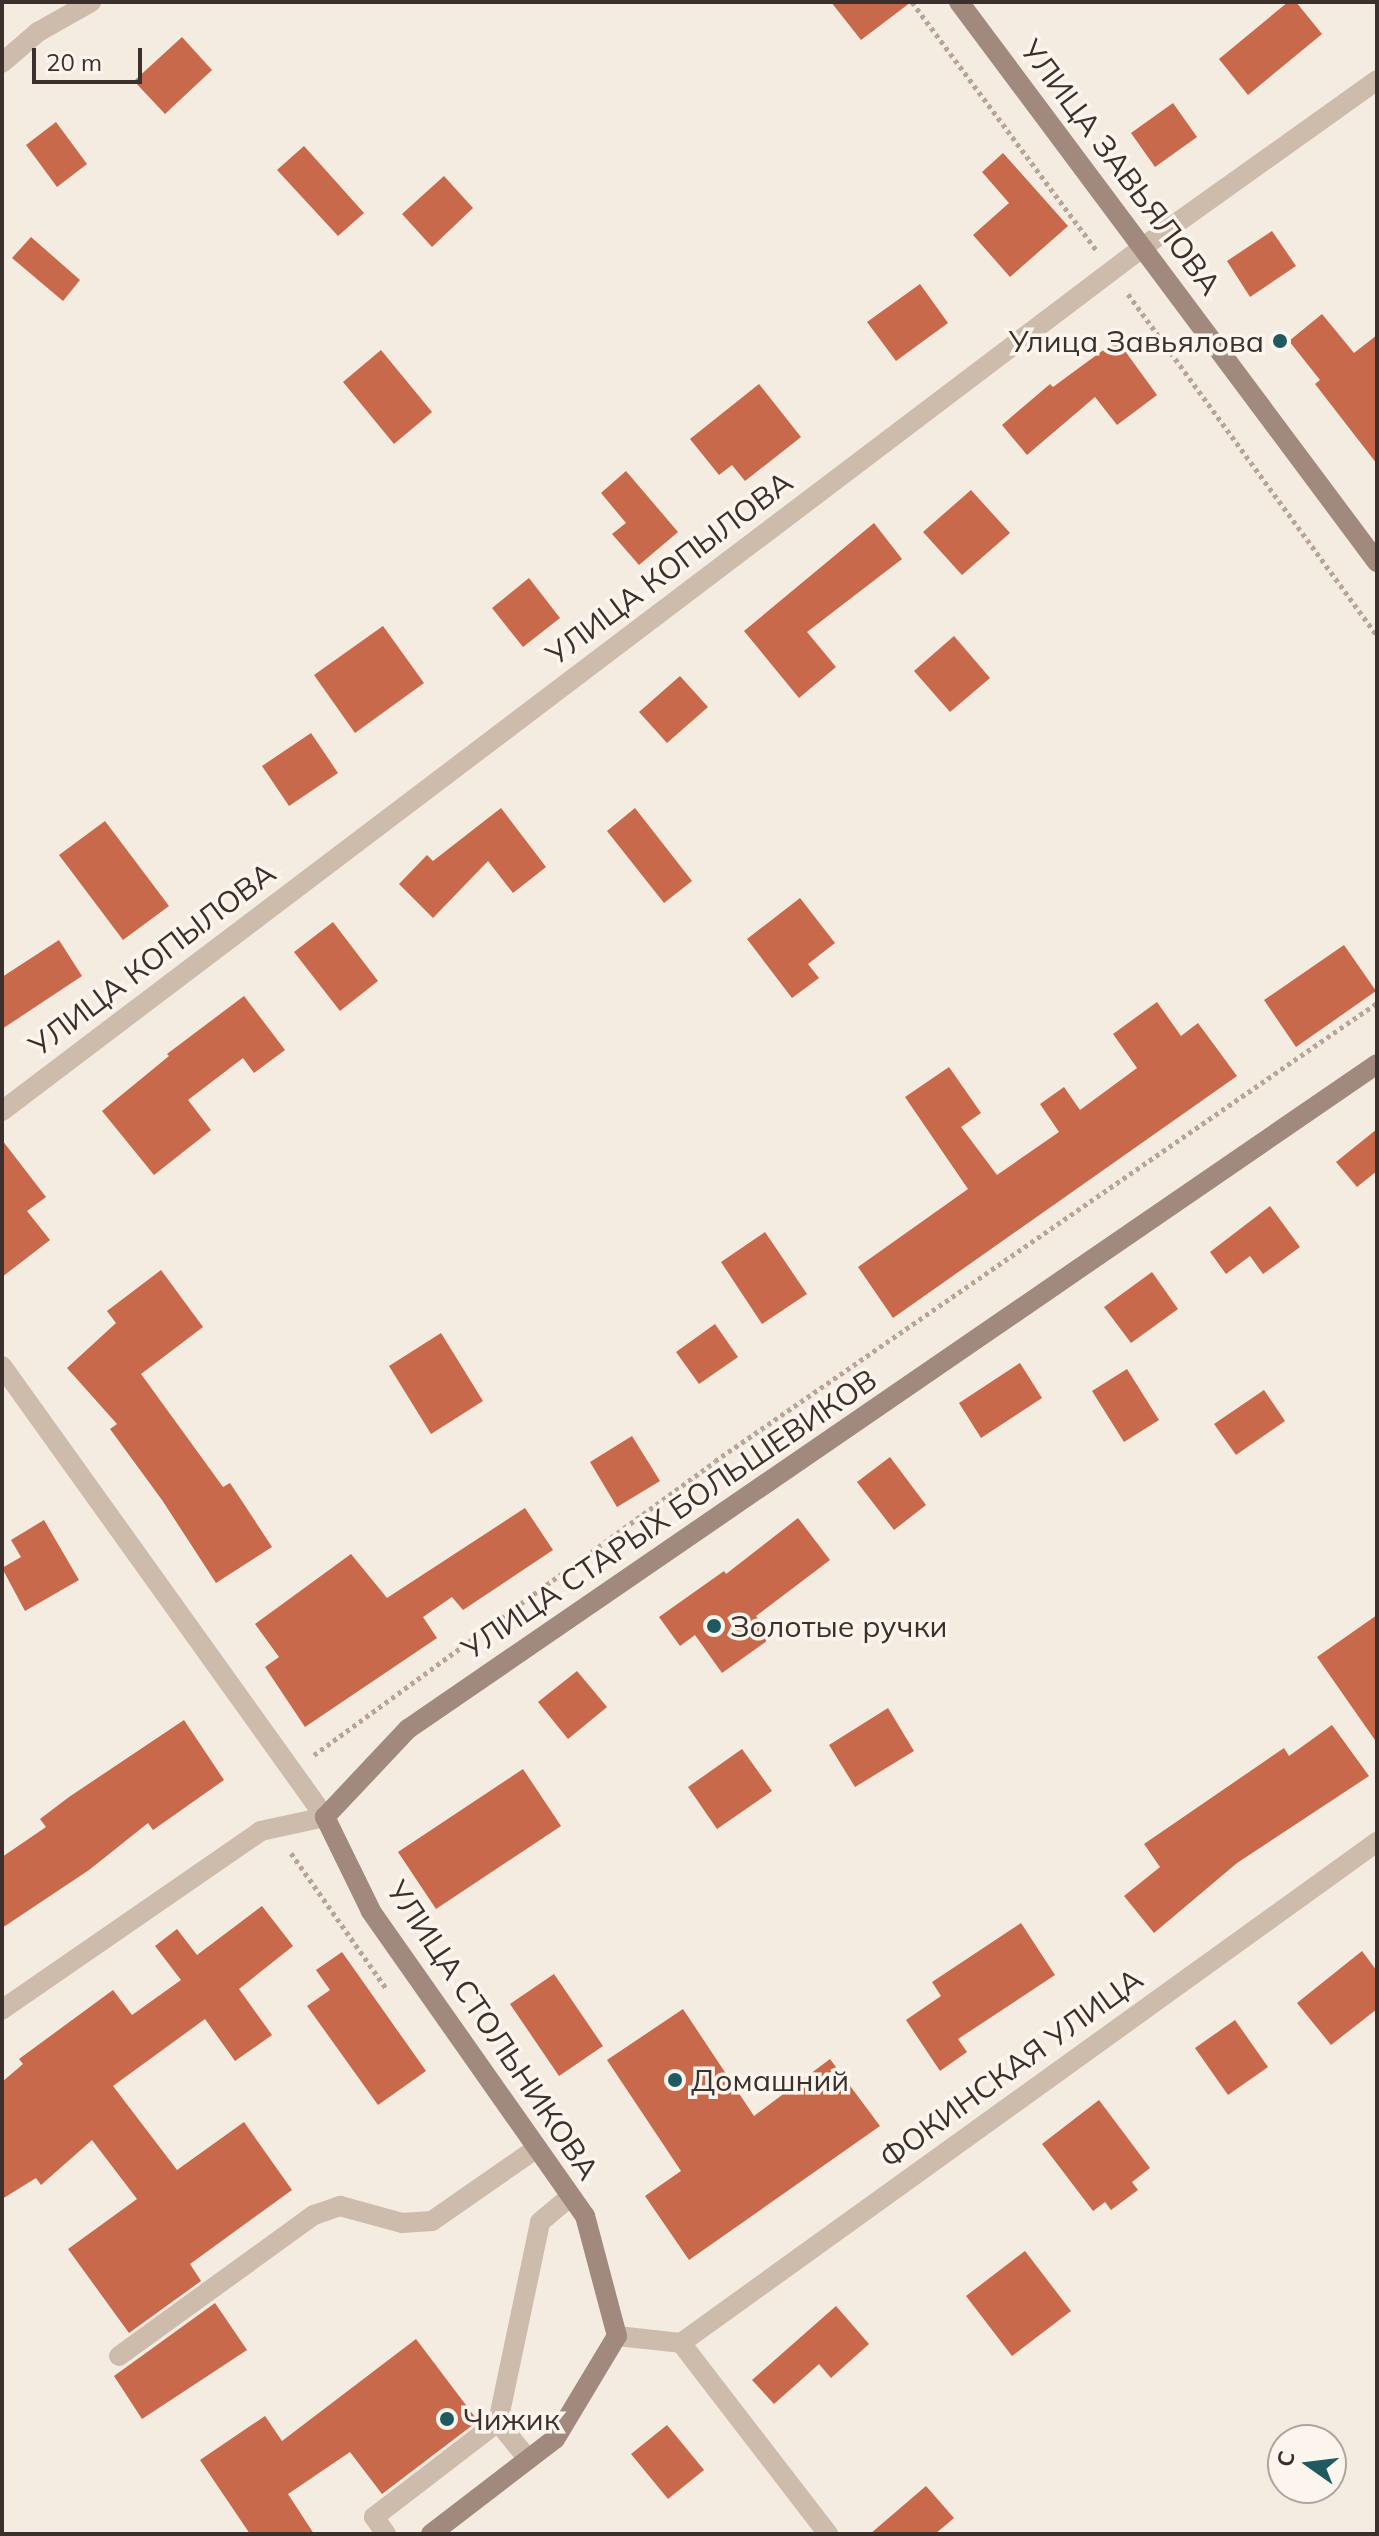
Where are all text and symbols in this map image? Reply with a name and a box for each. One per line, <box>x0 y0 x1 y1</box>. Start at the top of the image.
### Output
scale bar <box>36 32 146 82</box>
street label: УЛИЦА ЗАВЬЯЛОВА <box>1013 32 1229 302</box>
text: 20 m <box>46 47 102 77</box>
place label: Улица Завьялова <box>1009 323 1264 359</box>
marker: Улица Завьялова <box>1271 332 1289 350</box>
street label: УЛИЦА КОПЫЛОВА <box>539 464 799 672</box>
street label: УЛИЦА КОПЫЛОВА <box>22 855 282 1063</box>
street label: УЛИЦА СТАРЫХ БОЛЬШЕВИКОВ <box>455 1361 883 1667</box>
place label: Золотые ручки <box>730 1608 947 1644</box>
marker: Золотые ручки <box>705 1617 723 1635</box>
street label: УЛИЦА СТОЛЬНИКОВА <box>379 1874 607 2186</box>
street label: ФОКИНСКАЯ УЛИЦА <box>873 1961 1149 2175</box>
place label: Домашний <box>691 2062 849 2098</box>
marker: Домашний <box>666 2071 684 2089</box>
place label: Чижик <box>463 2401 560 2437</box>
marker: Чижик <box>438 2410 456 2428</box>
north arrow <box>1267 2424 1347 2504</box>
text: С <box>1270 2448 1301 2469</box>

